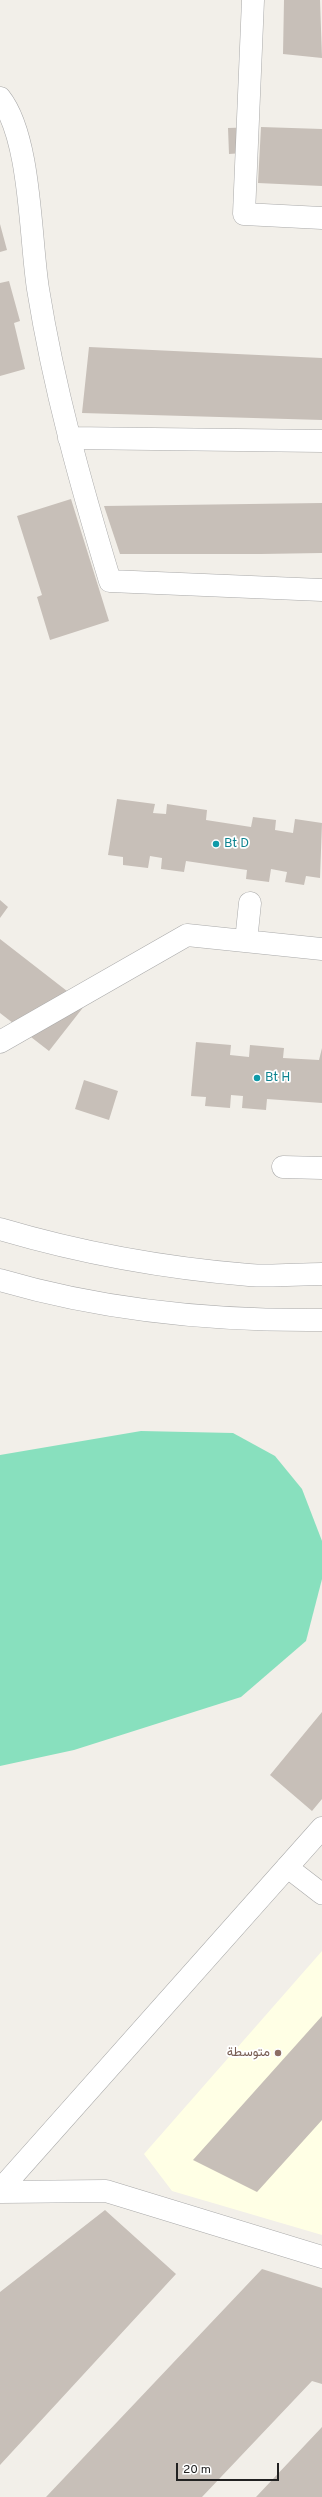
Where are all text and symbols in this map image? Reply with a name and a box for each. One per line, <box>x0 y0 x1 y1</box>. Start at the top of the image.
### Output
place label: Bt D <box>224 836 249 852</box>
marker: Bt D <box>211 839 221 849</box>
place label: Bt H <box>265 1070 290 1086</box>
marker: Bt H <box>252 1073 262 1083</box>
place label: متوسطة <box>227 2045 270 2061</box>
marker: متوسطة <box>273 2048 283 2058</box>
scale bar <box>178 2455 281 2481</box>
text: 20 m <box>183 2462 211 2478</box>

